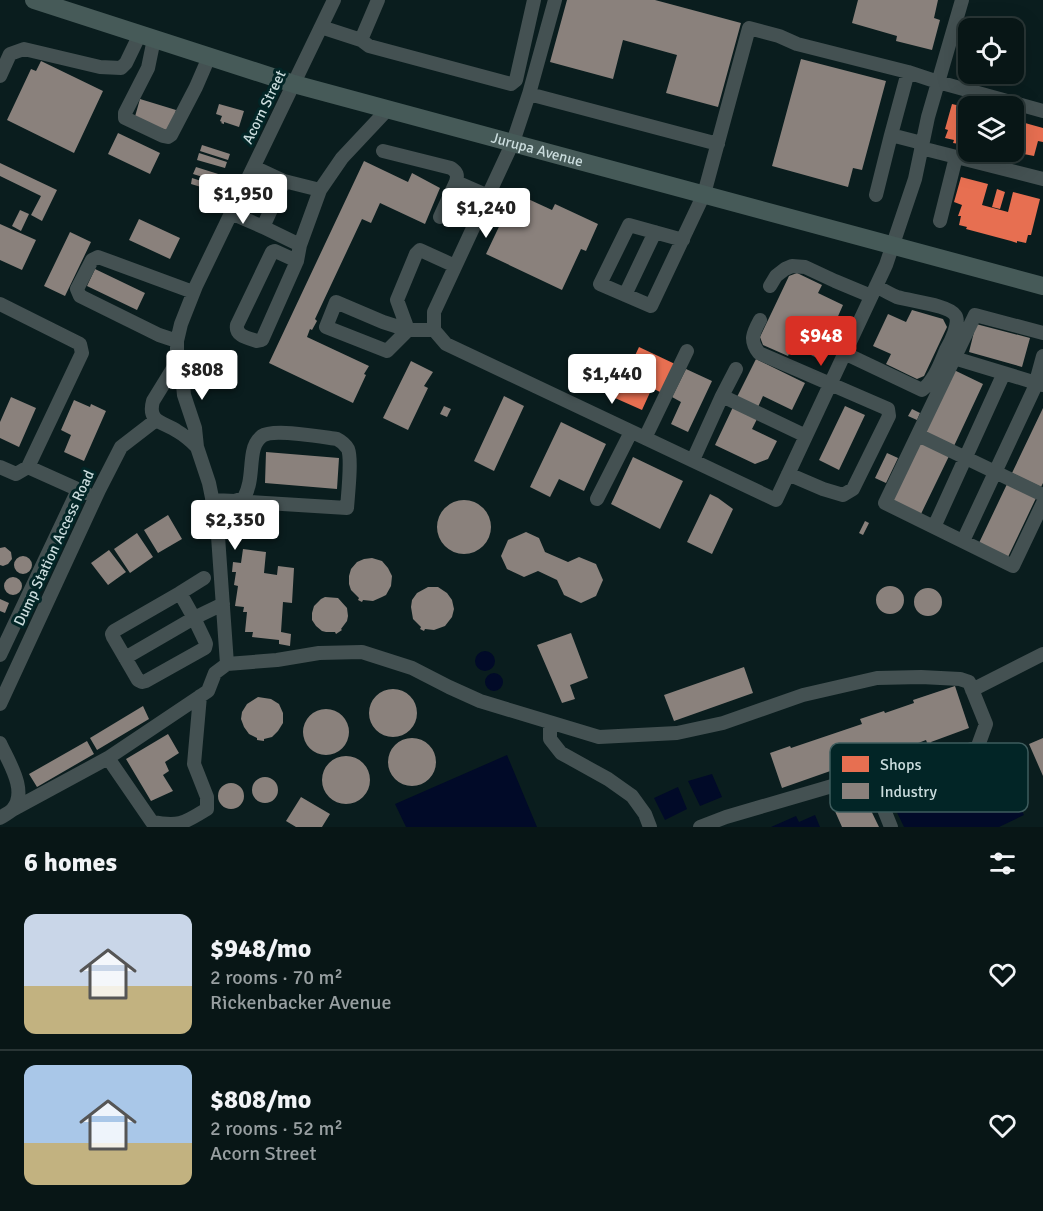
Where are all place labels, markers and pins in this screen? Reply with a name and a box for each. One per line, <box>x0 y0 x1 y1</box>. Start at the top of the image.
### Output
pin: $1,950 <box>194 174 292 225</box>
pin: $1,240 <box>437 188 535 239</box>
pin: $948 <box>785 316 857 367</box>
pin: $808 <box>166 350 238 401</box>
pin: $1,440 <box>563 354 661 405</box>
pin: $2,350 <box>186 500 284 551</box>

